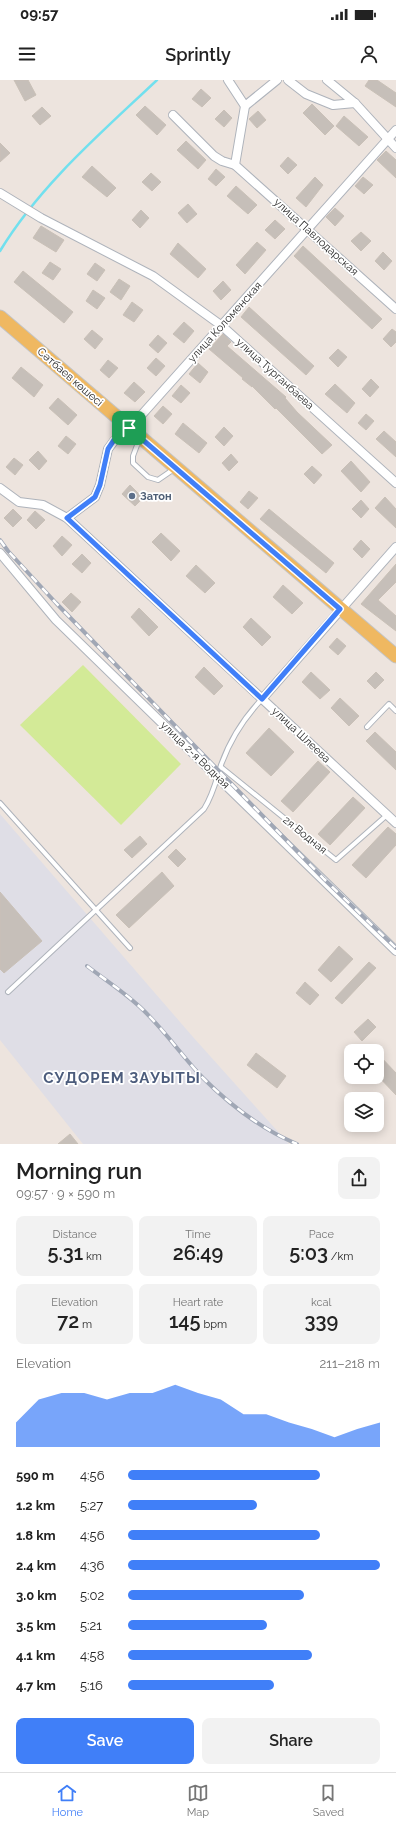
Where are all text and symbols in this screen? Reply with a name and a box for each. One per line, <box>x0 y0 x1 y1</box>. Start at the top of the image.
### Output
text: 09:57 <box>20 5 58 23</box>
icon: menu <box>16 43 38 65</box>
icon: person <box>358 43 380 65</box>
text: Sprintly <box>165 44 231 65</box>
street label: улица Павлодарская <box>271 196 361 278</box>
street label: улица Коломенская <box>185 279 265 365</box>
street label: улица Турганбаева <box>233 336 317 412</box>
street label: Сәтбаев көшесі <box>35 345 105 409</box>
pin <box>112 411 146 445</box>
icon: arrive <box>118 417 140 439</box>
place label: Затон <box>140 490 172 503</box>
marker: Затон <box>127 491 137 501</box>
street label: улица Шлеева <box>269 705 333 765</box>
street label: улица 2-я Водная <box>158 719 232 791</box>
street label: 2я Водная <box>280 813 330 857</box>
map controls <box>344 1044 384 1132</box>
button: locate <box>344 1044 384 1084</box>
district label: СУДОРЕМ ЗАУЫТЫ <box>43 1069 201 1087</box>
button: layers <box>344 1092 384 1132</box>
button: share <box>338 1157 380 1199</box>
text: Morning run <box>16 1158 142 1184</box>
text: 09:57 · 9 × 590 m <box>16 1186 115 1201</box>
text: Distance <box>53 1228 97 1241</box>
text: Time <box>185 1228 211 1241</box>
text: Pace <box>309 1228 334 1241</box>
text: 5.31 <box>47 1241 83 1265</box>
text: 26:49 <box>173 1241 223 1265</box>
text: 5:03 <box>289 1241 328 1265</box>
text: km <box>83 1250 102 1263</box>
text: /km <box>328 1250 353 1263</box>
text: Elevation <box>51 1296 98 1309</box>
text: Heart rate <box>173 1296 223 1309</box>
text: kcal <box>311 1296 332 1309</box>
text: 72 <box>57 1309 79 1333</box>
text: 145 <box>169 1309 201 1333</box>
text: 339 <box>304 1309 338 1333</box>
text: m <box>79 1318 92 1331</box>
text: bpm <box>201 1318 227 1331</box>
text: Elevation <box>16 1356 71 1371</box>
text: 211–218 m <box>320 1356 380 1371</box>
text: 590 m <box>16 1468 54 1483</box>
text: 4:56 <box>80 1468 104 1483</box>
text: 1.2 km <box>16 1498 55 1513</box>
text: 5:27 <box>80 1498 103 1513</box>
text: 1.8 km <box>16 1528 56 1543</box>
text: 4:56 <box>80 1528 104 1543</box>
text: 2.4 km <box>16 1558 56 1573</box>
text: 4:36 <box>80 1558 104 1573</box>
text: 3.0 km <box>16 1588 57 1603</box>
text: 5:02 <box>80 1588 104 1603</box>
text: 3.5 km <box>16 1618 56 1633</box>
text: 5:21 <box>80 1618 102 1633</box>
text: 4.1 km <box>16 1648 55 1663</box>
text: 4:58 <box>80 1648 104 1663</box>
text: 4.7 km <box>16 1678 56 1693</box>
text: 5:16 <box>80 1678 103 1693</box>
button: Save <box>16 1718 194 1764</box>
button: Share <box>202 1718 380 1764</box>
tab: Home <box>52 1782 83 1819</box>
tab: Map <box>187 1782 209 1819</box>
tab: Saved <box>313 1782 344 1819</box>

